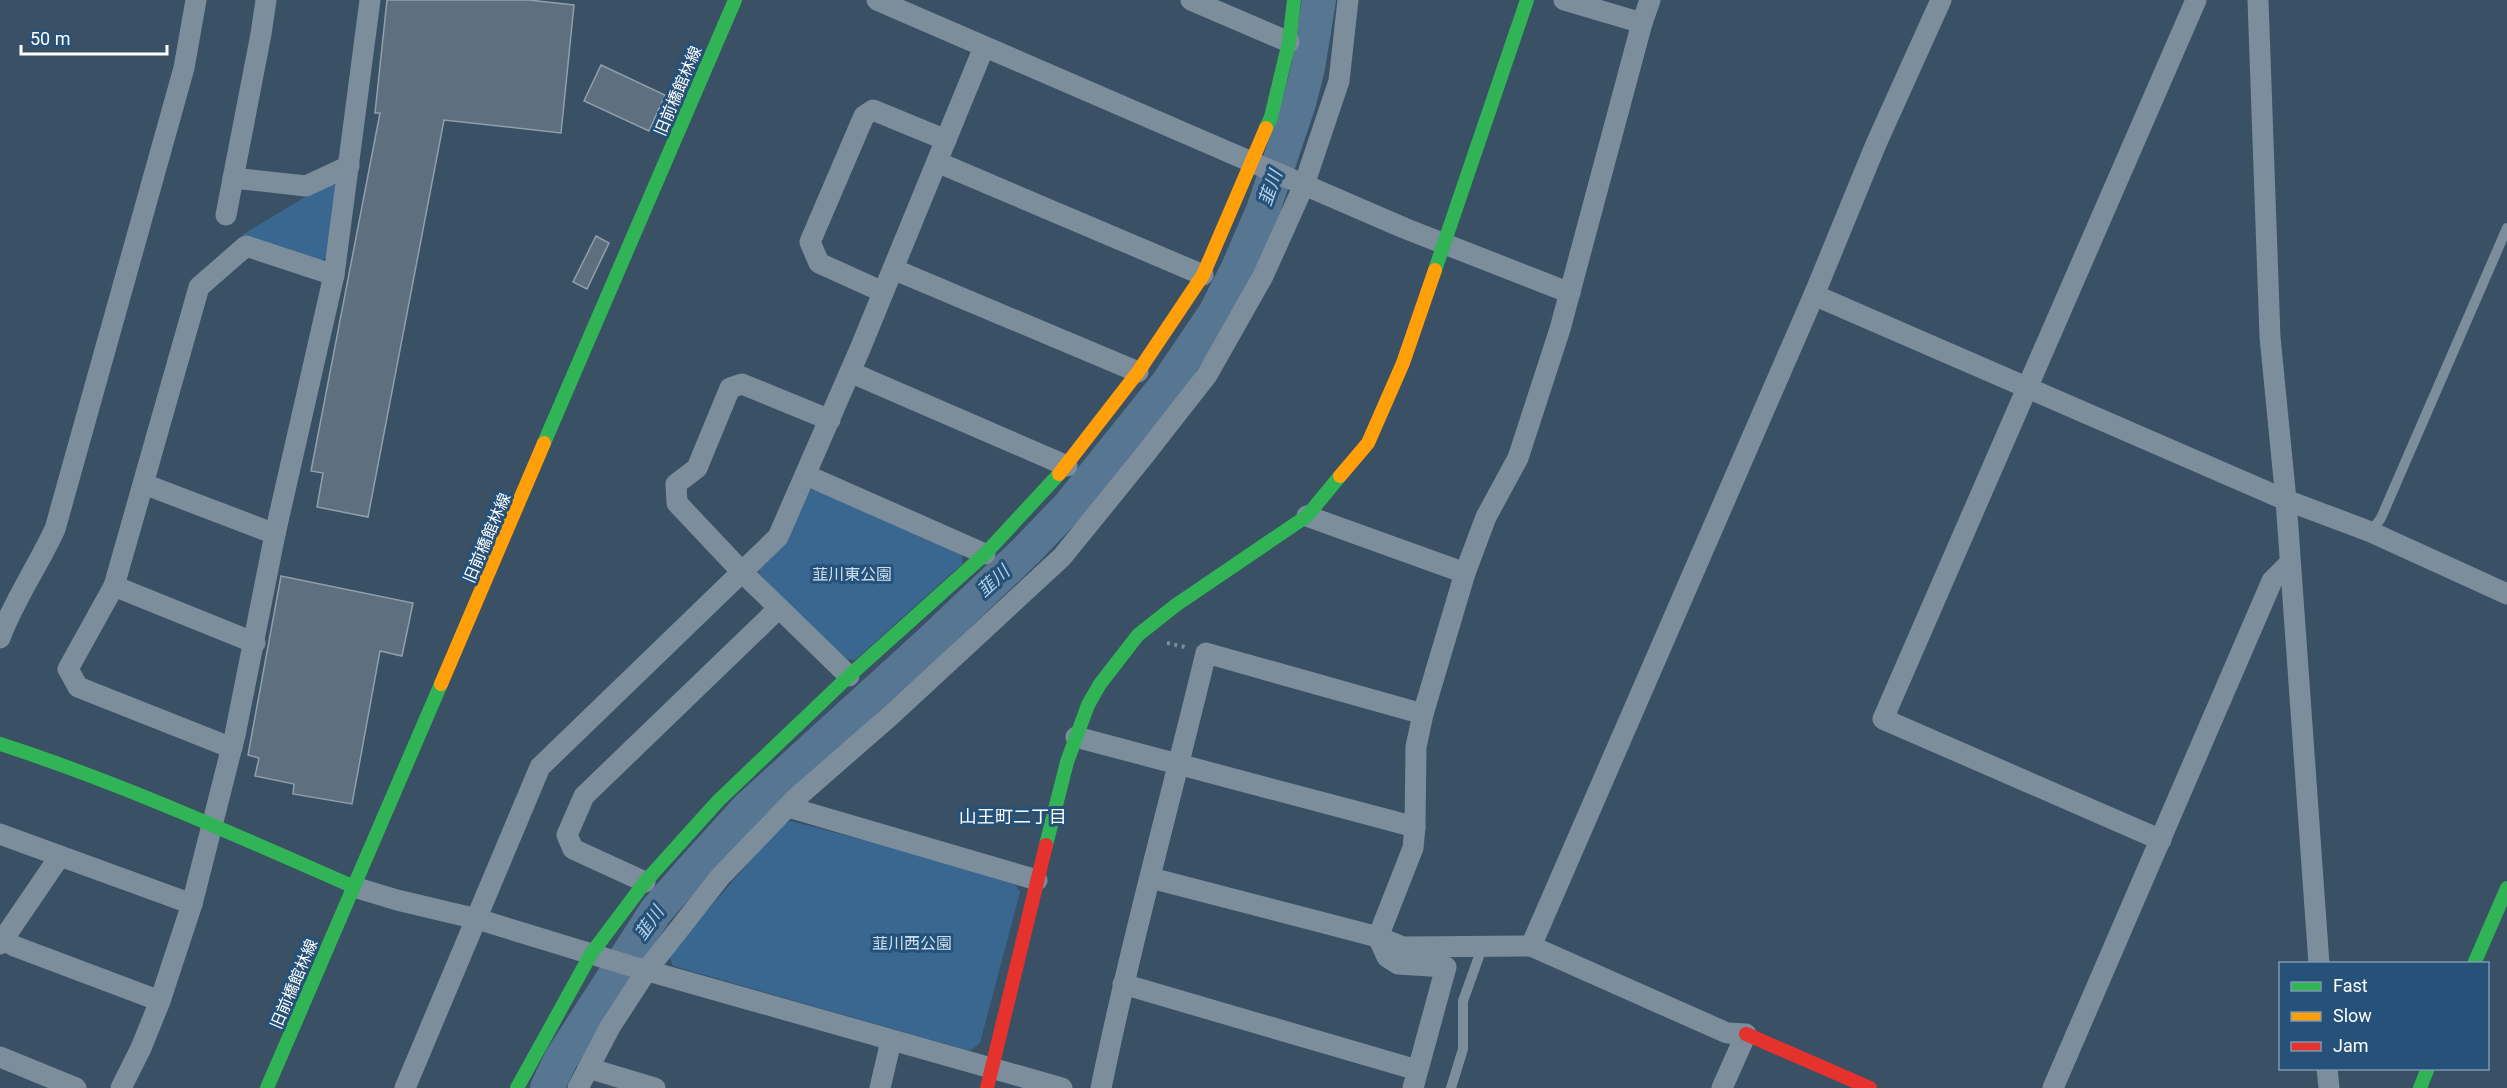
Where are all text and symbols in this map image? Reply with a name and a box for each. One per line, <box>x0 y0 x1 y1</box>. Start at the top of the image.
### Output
scale bar <box>21 18 166 56</box>
text: 50 m <box>30 28 70 49</box>
street label: 旧前橋館林線 <box>650 43 706 139</box>
water label: 韮川 <box>1254 166 1286 208</box>
street label: 旧前橋館林線 <box>459 490 515 586</box>
water label: 韮川 <box>973 560 1015 601</box>
park label: 韮川東公園 <box>812 565 892 584</box>
district label: 山王町二丁目 <box>959 806 1067 827</box>
water label: 韮川 <box>630 901 669 944</box>
park label: 韮川西公園 <box>872 934 952 953</box>
street label: 旧前橋館林線 <box>266 936 322 1032</box>
legend <box>2279 962 2489 1070</box>
text: Fast <box>2333 975 2368 996</box>
text: Slow <box>2333 1005 2372 1026</box>
text: Jam <box>2333 1035 2369 1056</box>

